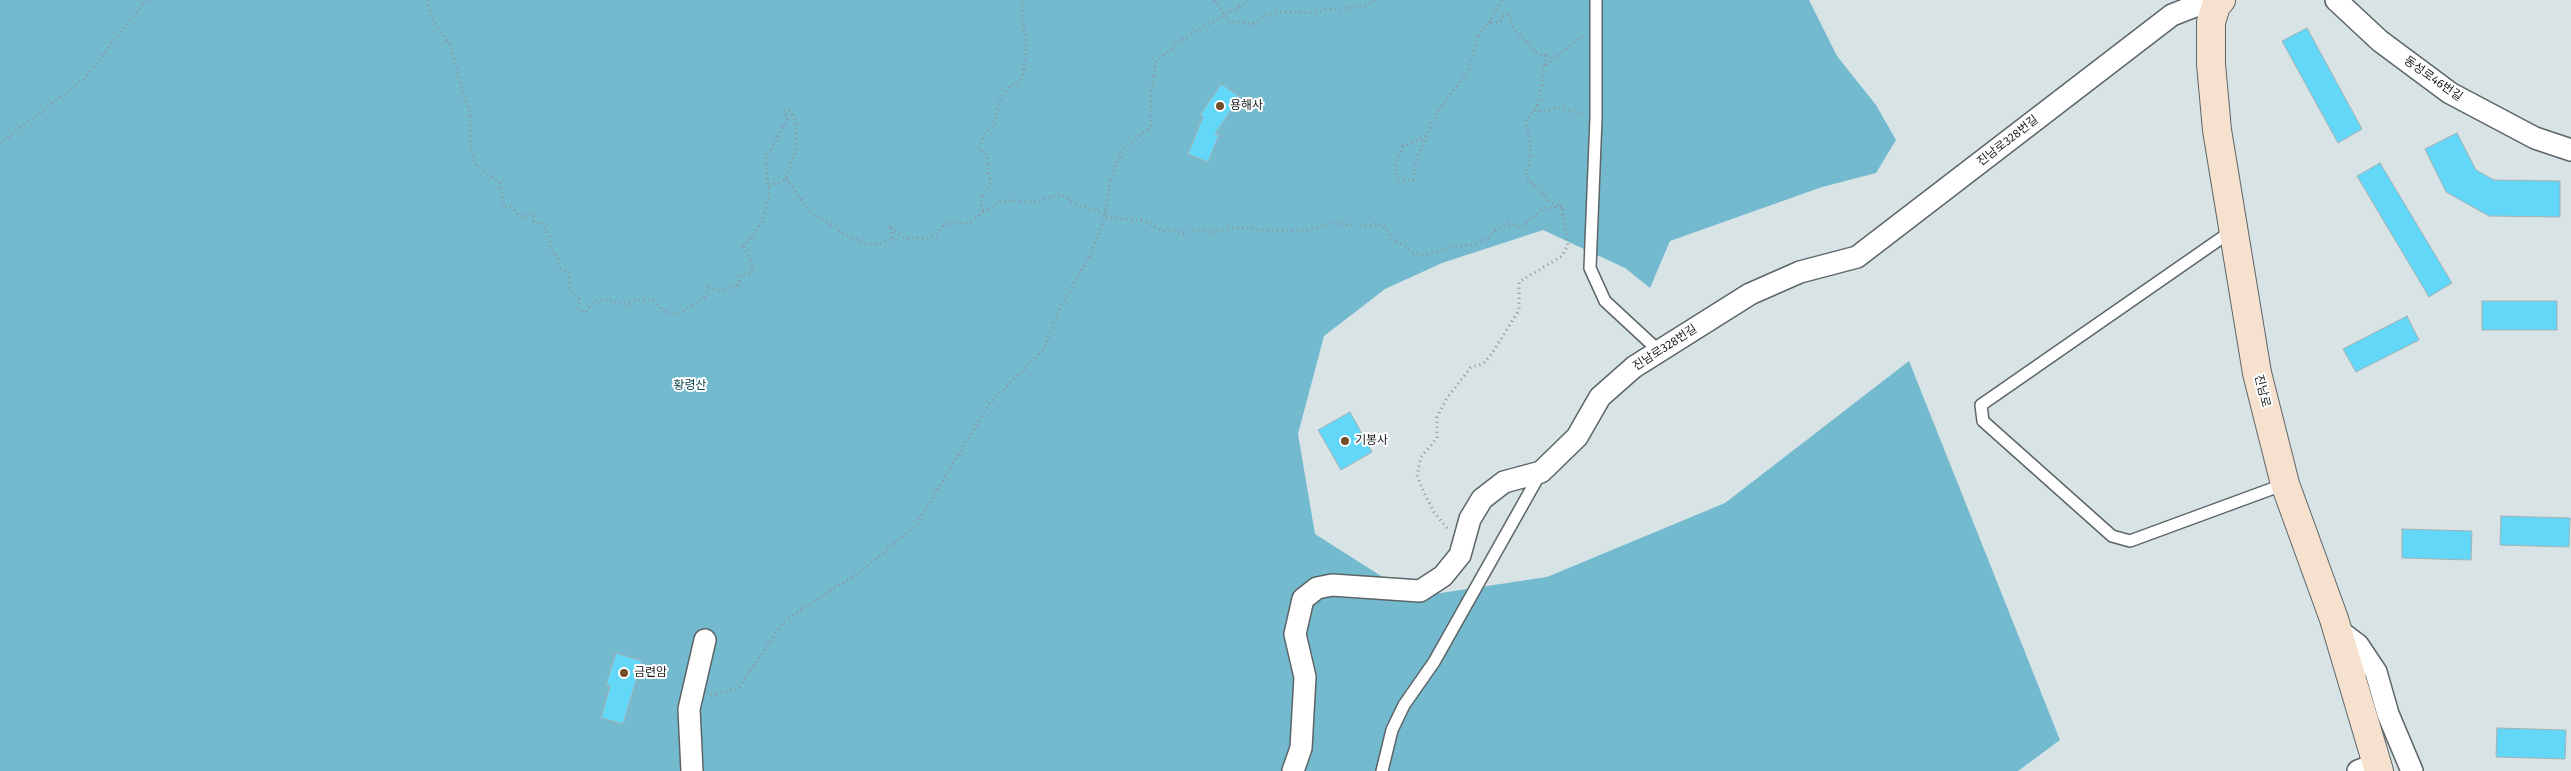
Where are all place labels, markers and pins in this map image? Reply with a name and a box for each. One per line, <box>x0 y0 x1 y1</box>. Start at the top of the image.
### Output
place label: 용해사 <box>1230 99 1263 113</box>
marker: 용해사 <box>1214 100 1226 112</box>
place label: 기봉사 <box>1355 434 1388 448</box>
marker: 기봉사 <box>1339 435 1351 447</box>
place label: 금련암 <box>634 666 667 680</box>
marker: 금련암 <box>618 667 630 679</box>

